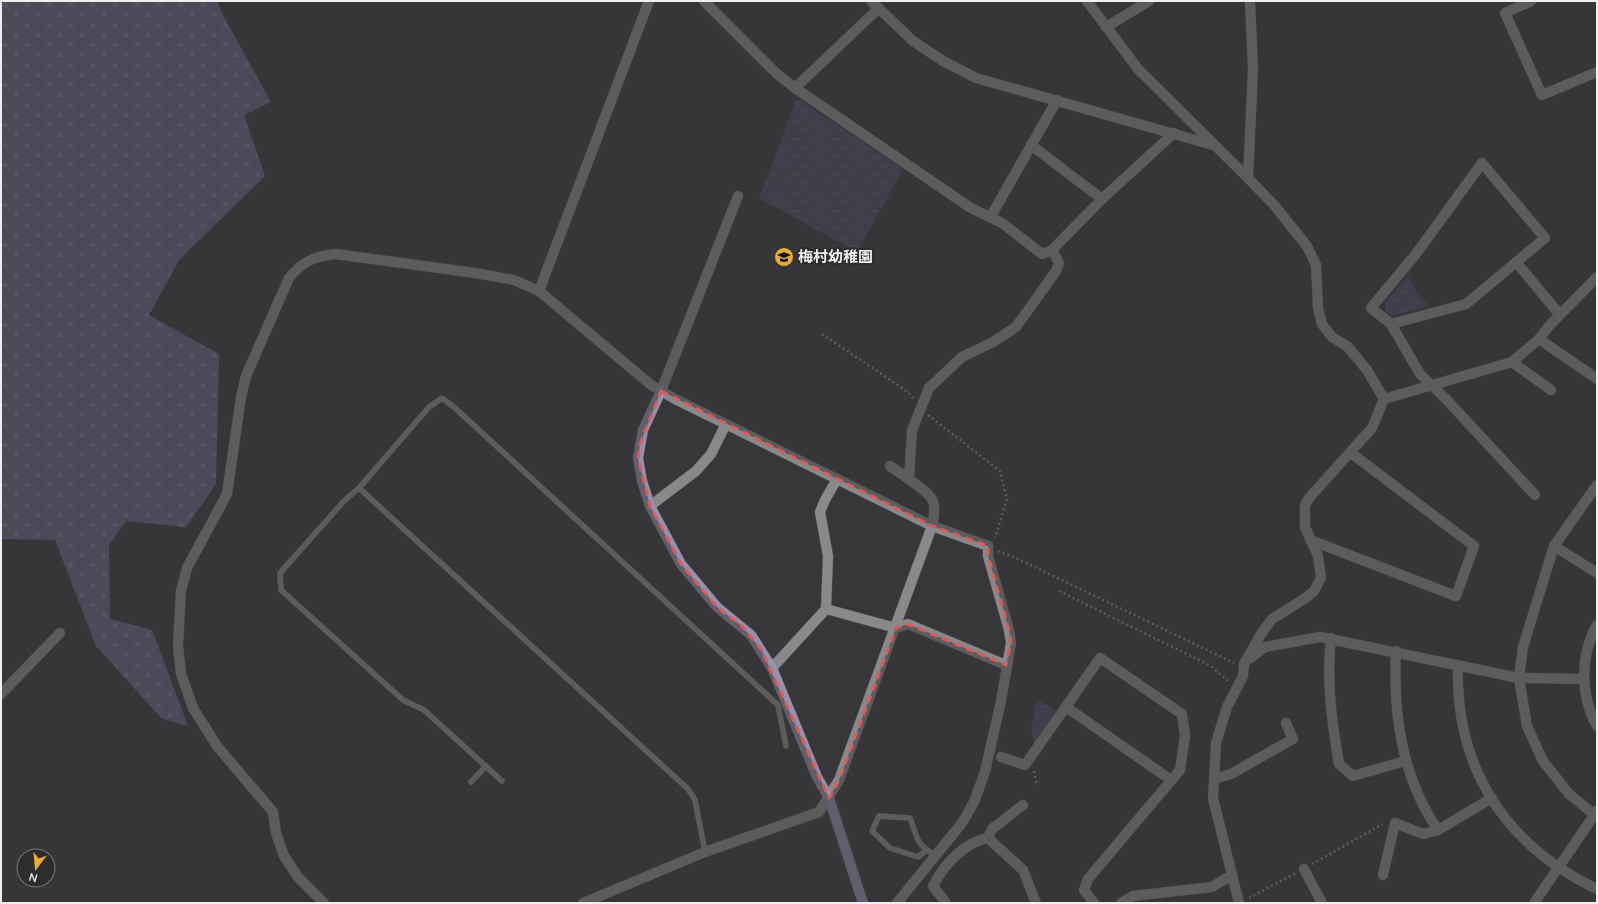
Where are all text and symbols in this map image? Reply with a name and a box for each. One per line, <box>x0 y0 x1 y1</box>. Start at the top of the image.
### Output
school or university icon: 梅村幼稚園 <box>773 246 795 268</box>
place label: 梅村幼稚園 <box>798 247 873 266</box>
north arrow <box>16 848 56 888</box>
text: N <box>27 870 39 885</box>

